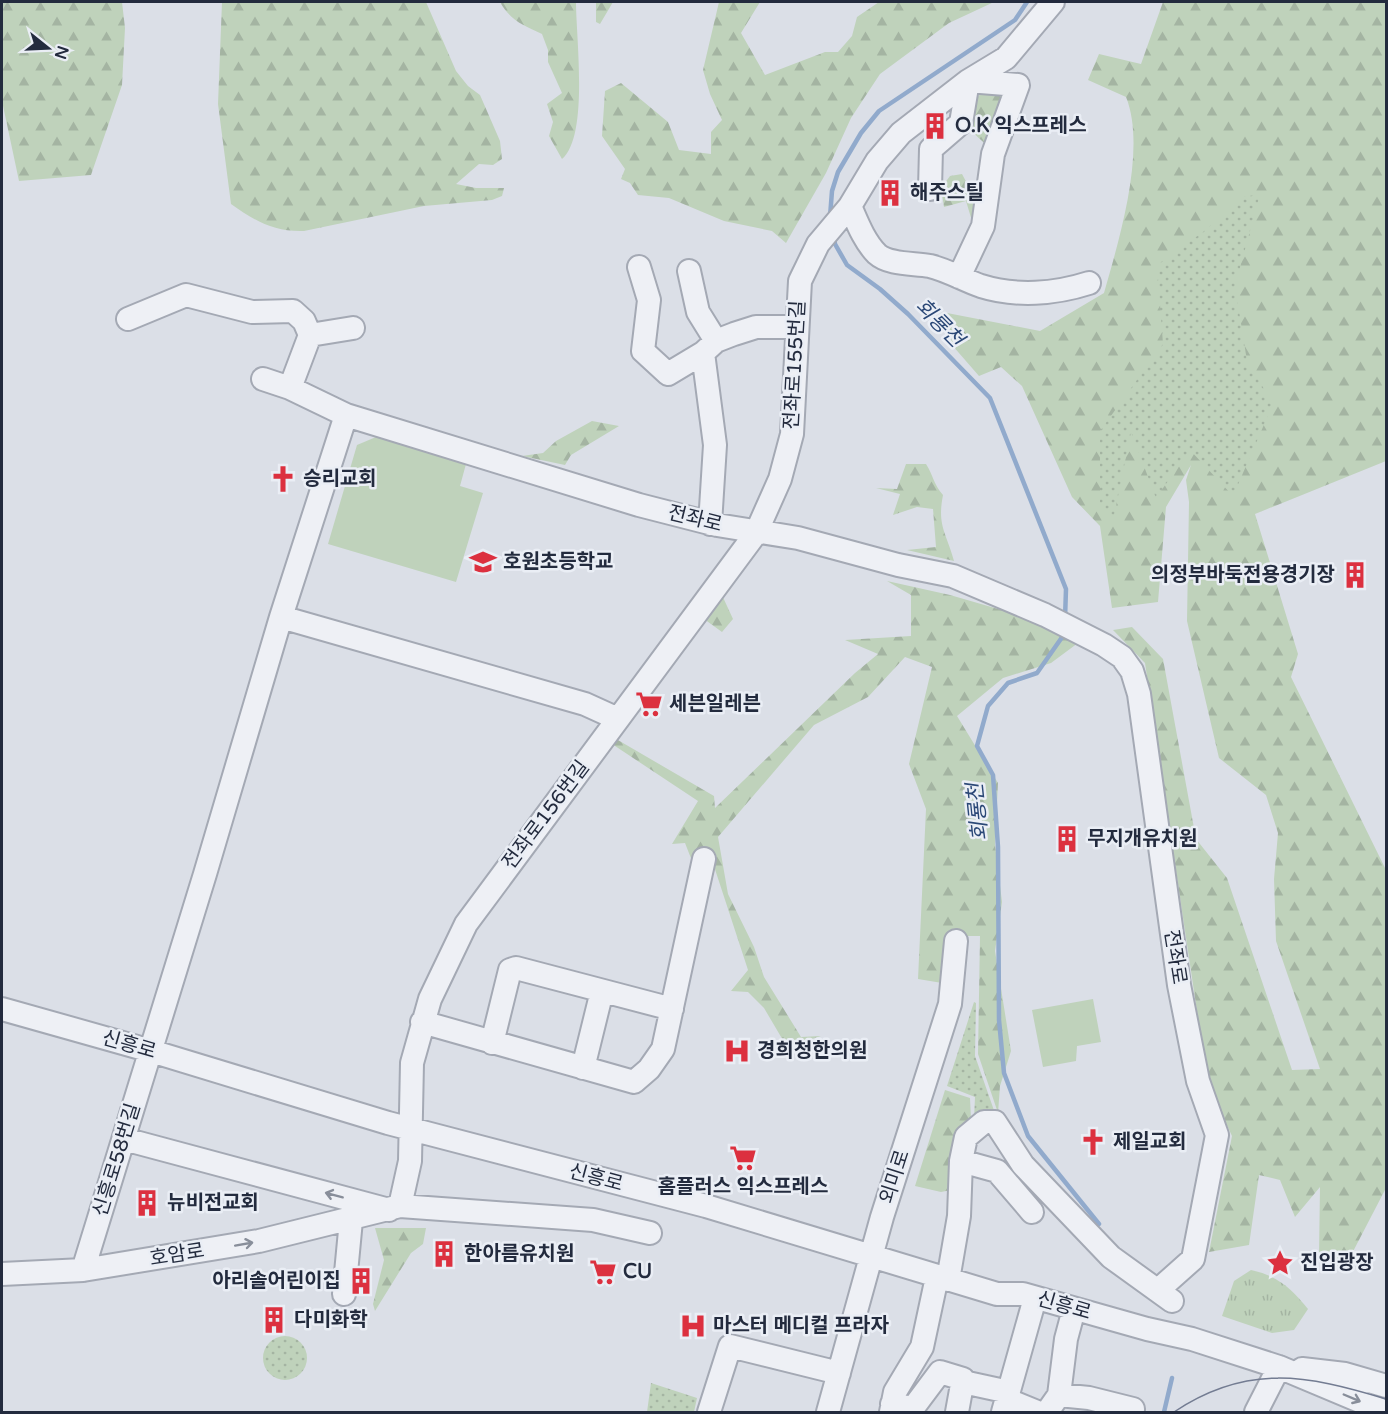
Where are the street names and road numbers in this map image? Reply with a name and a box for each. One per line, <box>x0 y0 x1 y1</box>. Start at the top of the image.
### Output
street label: 전좌로155번길 <box>780 300 810 430</box>
street label: 전좌로 <box>665 501 725 537</box>
street label: 전좌로156번길 <box>497 756 595 874</box>
street label: 전좌로 <box>1159 928 1191 986</box>
street label: 신흥로 <box>99 1026 159 1064</box>
street label: 신흥로58번길 <box>88 1100 146 1220</box>
street label: 외미로 <box>875 1147 915 1207</box>
street label: 신흥로 <box>566 1159 626 1197</box>
street label: 호암로 <box>148 1239 206 1271</box>
street label: 신흥로 <box>1034 1287 1094 1325</box>

